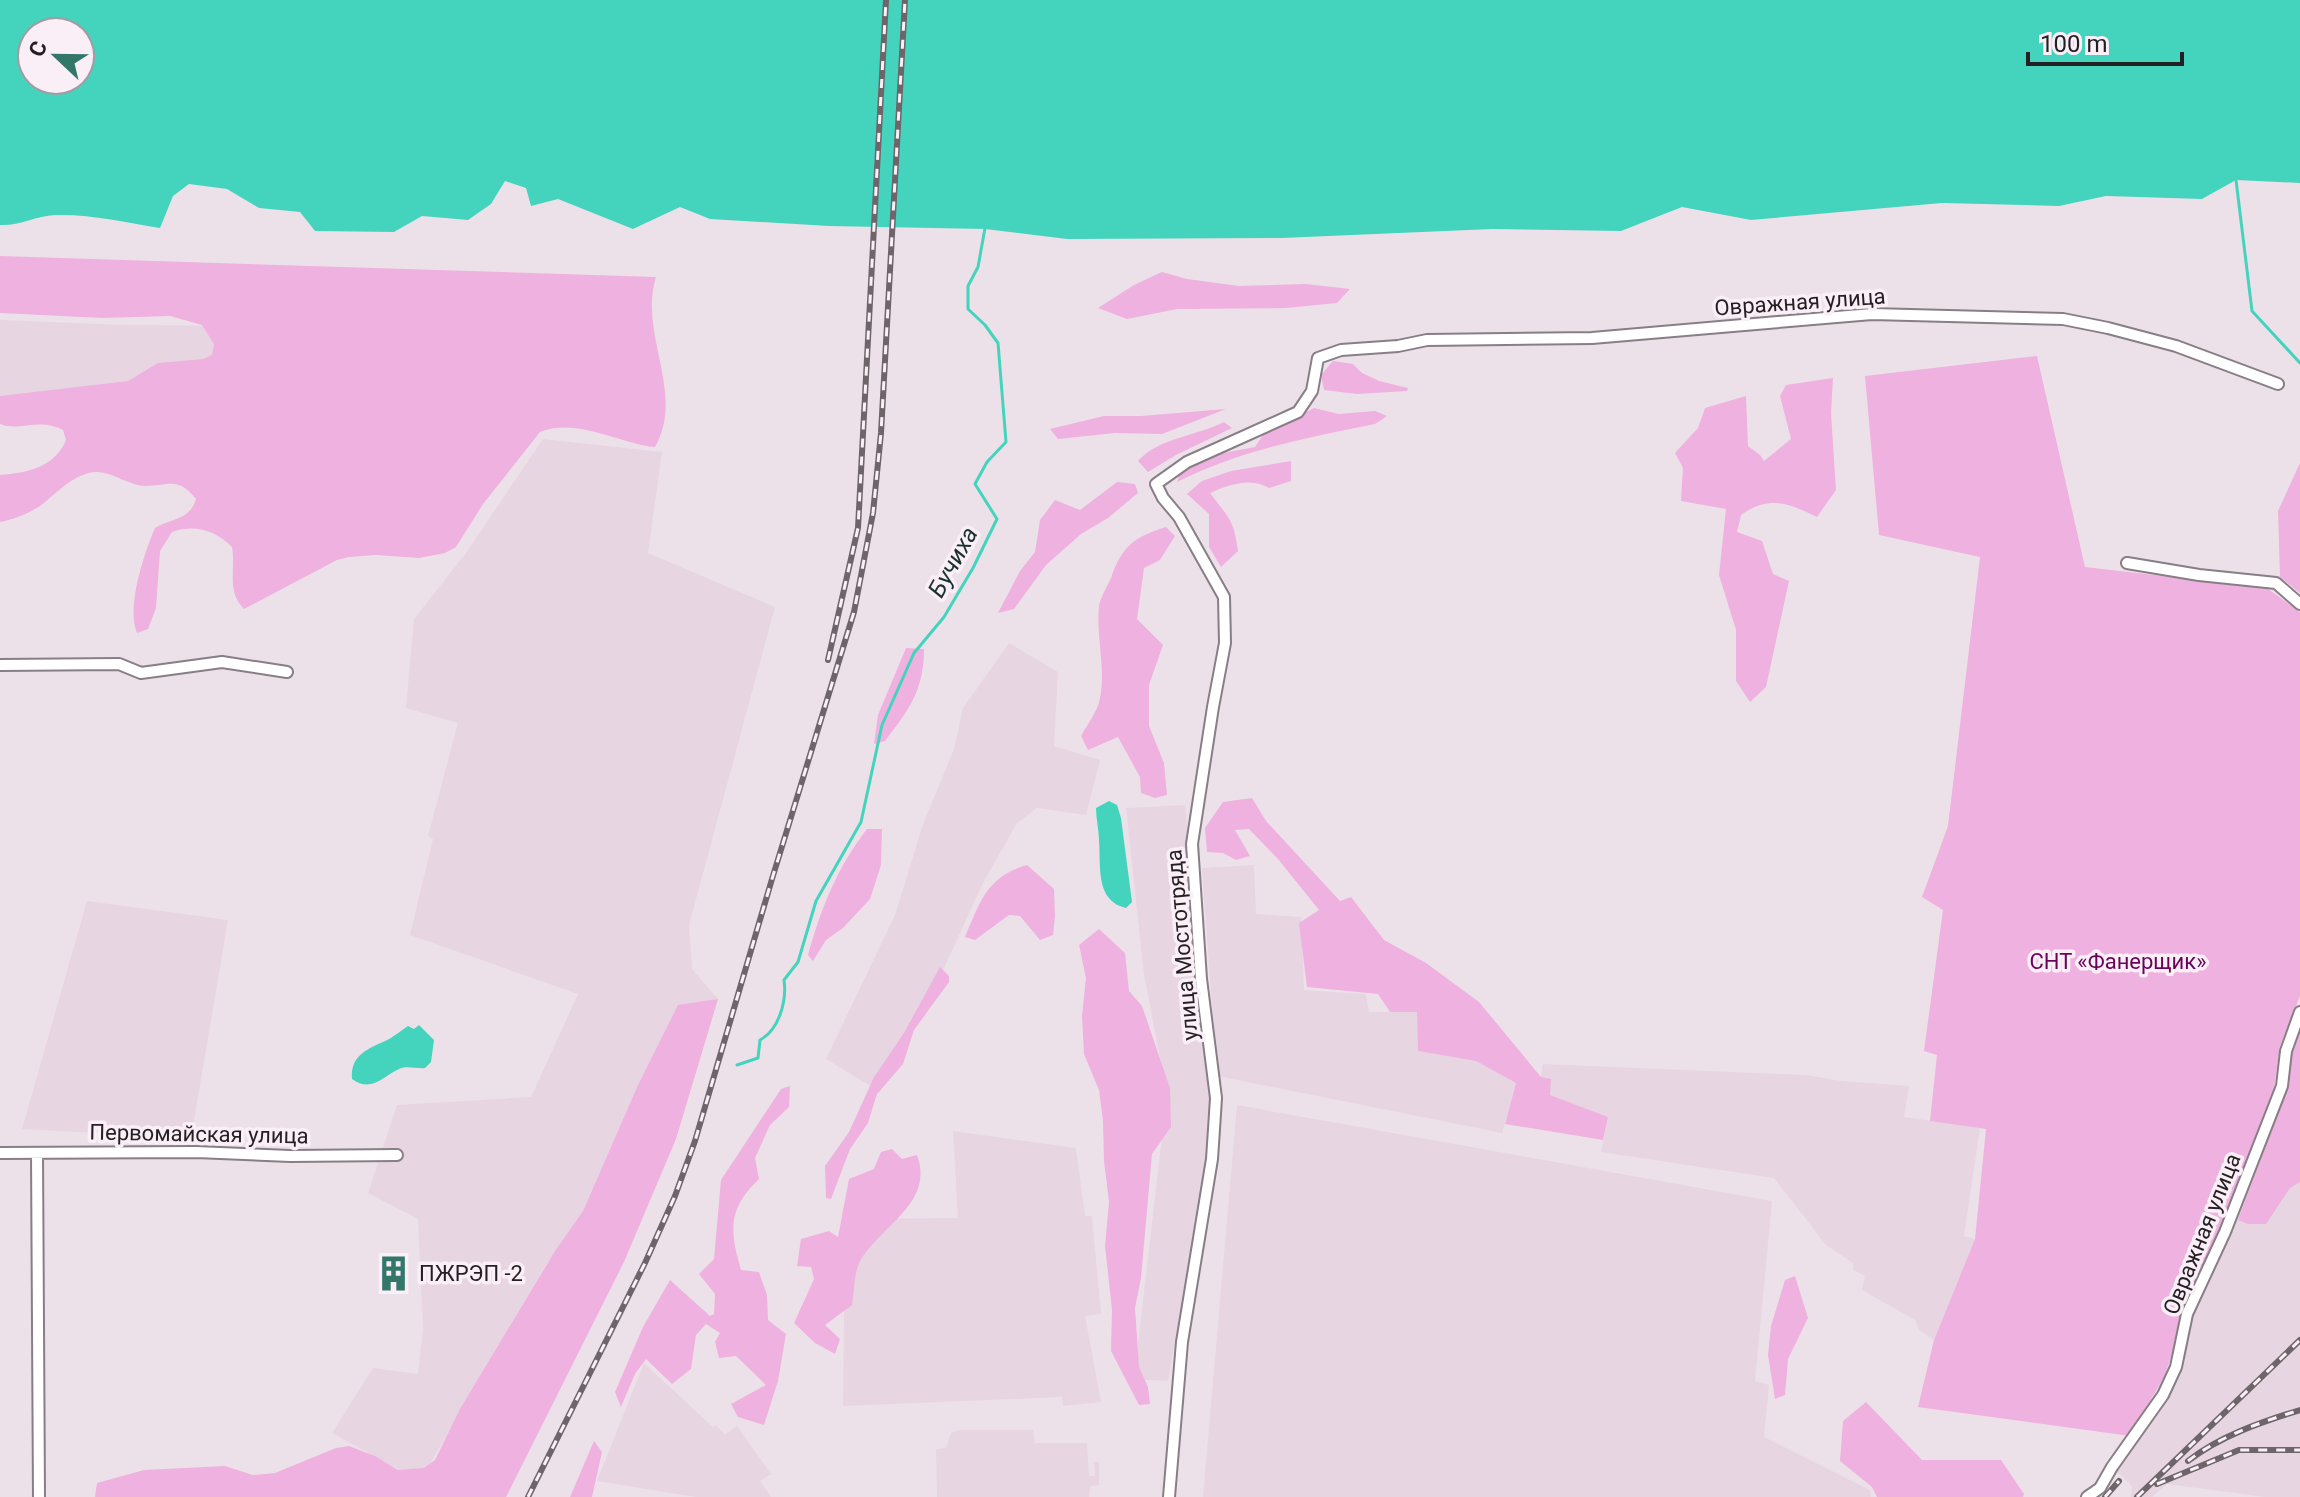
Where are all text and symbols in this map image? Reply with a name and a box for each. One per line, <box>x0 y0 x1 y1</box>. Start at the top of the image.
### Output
north arrow <box>16 16 96 96</box>
scale bar <box>2028 16 2182 66</box>
text: 100 m <box>2040 30 2107 58</box>
text: С <box>24 37 52 60</box>
street label: Овражная улица <box>1714 284 1886 320</box>
water label: Бучиха <box>922 522 984 602</box>
street label: улица Мостотряда <box>1161 848 1203 1042</box>
park label: СНТ «Фанерщик» <box>2030 949 2206 974</box>
street label: Первомайская улица <box>89 1120 309 1148</box>
street label: Овражная улица <box>2158 1150 2246 1318</box>
building icon: ПЖРЭП -2 <box>374 1254 412 1292</box>
place label: ПЖРЭП -2 <box>419 1261 523 1286</box>

